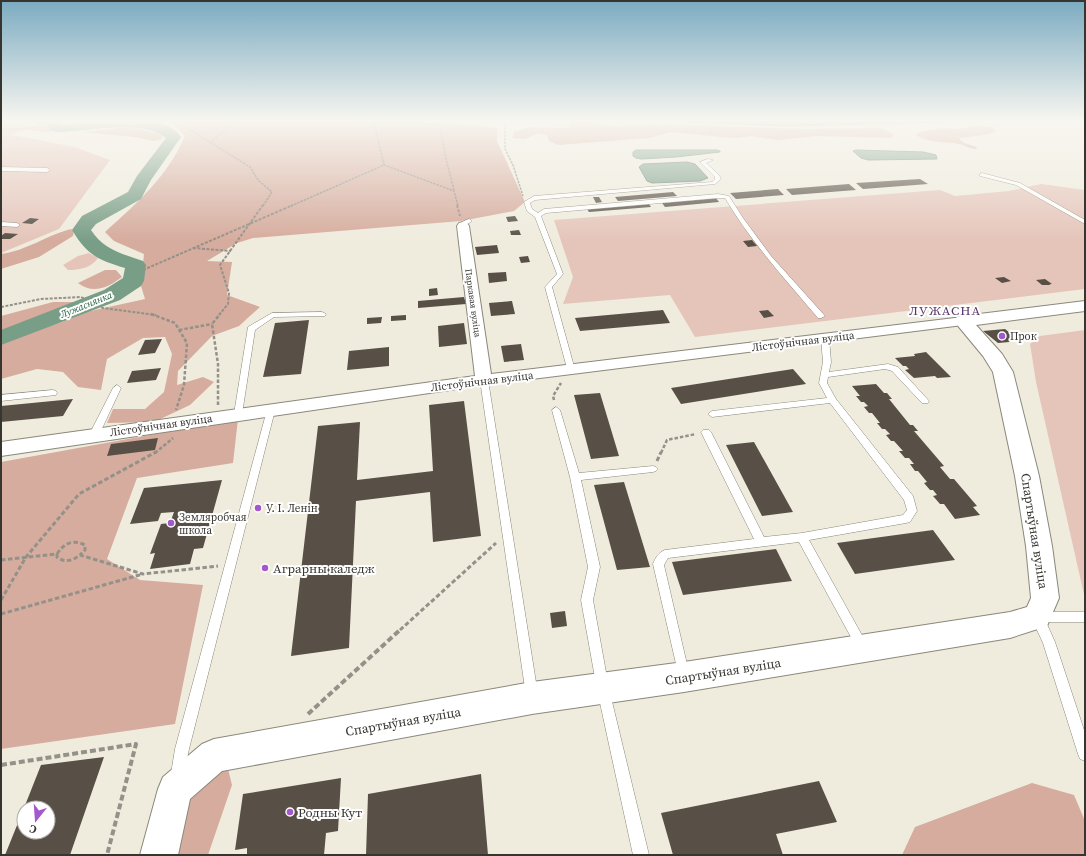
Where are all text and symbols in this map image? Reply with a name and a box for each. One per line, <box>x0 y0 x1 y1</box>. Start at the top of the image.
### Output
street label: Паркавая вуліца <box>462 268 484 338</box>
water label: Лужаснянка <box>57 288 115 321</box>
district label: ЛУЖАСНА <box>909 302 981 319</box>
street label: Лістоўнічная вуліца <box>751 328 856 355</box>
place label: Прок <box>1010 329 1037 344</box>
marker: Прок <box>997 331 1007 341</box>
street label: Лістоўнічная вуліца <box>430 368 535 395</box>
street label: Лістоўнічная вуліца <box>109 411 214 440</box>
street label: Спартыўная вуліца <box>1017 472 1052 590</box>
place label: У. І. Ленін <box>266 501 318 516</box>
marker: У. І. Ленін <box>253 503 263 513</box>
place label: Земляробчая школа <box>179 510 247 538</box>
marker: Земляробчая школа <box>166 518 176 528</box>
place label: Аграрны каледж <box>273 560 375 577</box>
marker: Аграрны каледж <box>260 563 270 573</box>
street label: Спартыўная вуліца <box>664 654 782 689</box>
street label: Спартыўная вуліца <box>344 703 462 740</box>
north arrow <box>16 800 56 840</box>
place label: Родны Кут <box>298 804 362 821</box>
marker: Родны Кут <box>285 807 295 817</box>
text: С <box>28 821 39 837</box>

